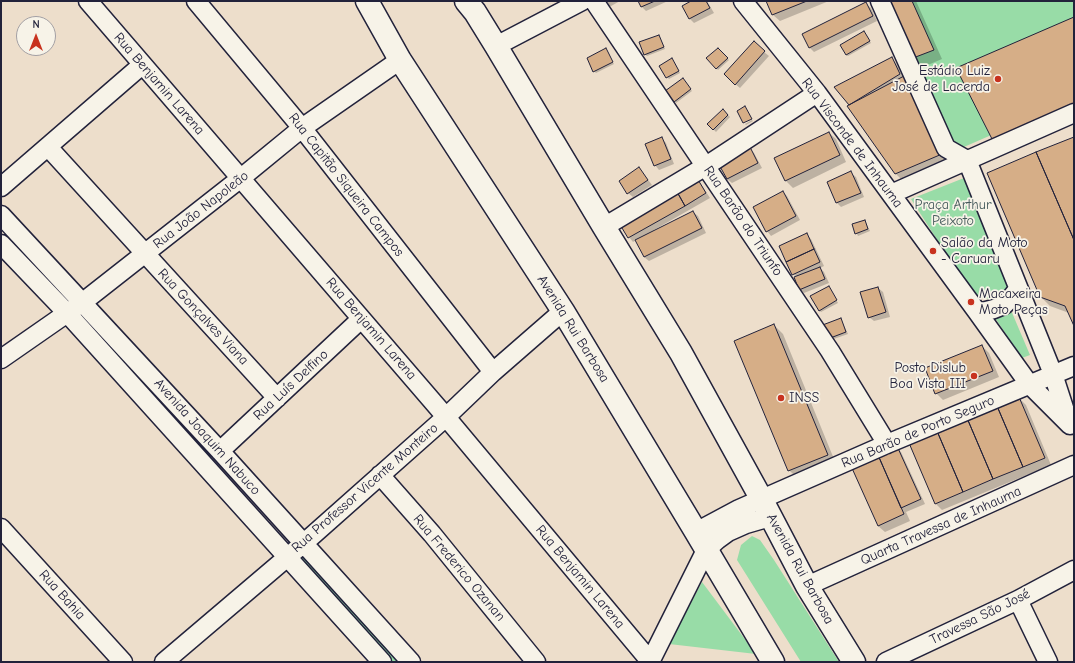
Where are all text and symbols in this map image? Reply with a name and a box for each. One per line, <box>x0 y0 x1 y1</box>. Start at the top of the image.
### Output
north arrow <box>16 16 56 56</box>
text: N <box>32 18 40 31</box>
street label: Rua Benjamin Larena <box>110 30 208 138</box>
place label: Estádio Luiz José de Lacerda <box>892 63 990 96</box>
marker: Estádio Luiz José de Lacerda <box>993 74 1003 84</box>
street label: Rua Visconde de Inhauma <box>798 75 906 211</box>
street label: Rua Capitão Siqueira Campos <box>285 110 407 260</box>
street label: Rua Barão do Triunfo <box>700 163 786 279</box>
street label: Rua João Napoleão <box>150 168 252 252</box>
park label: Praça Arthur Peixoto <box>915 197 991 230</box>
place label: Salão da Moto - Caruaru <box>941 235 1028 268</box>
marker: Salão da Moto - Caruaru <box>928 246 938 256</box>
street label: Rua Gonçalves Viana <box>154 265 252 369</box>
street label: Avenida Rui Barbosa <box>533 272 613 386</box>
street label: Rua Benjamin Larena <box>322 275 420 383</box>
place label: Macaxeira Moto Peças <box>979 286 1048 318</box>
marker: Macaxeira Moto Peças <box>966 297 976 307</box>
street label: Rua Luís Delfino <box>250 346 332 424</box>
place label: Posto Dislub Boa Vista III <box>890 360 966 392</box>
marker: Posto Dislub Boa Vista III <box>969 371 979 381</box>
street label: Avenida Joaquim Nabuco <box>150 375 264 499</box>
place label: INSS <box>789 390 819 406</box>
street label: Rua Barão de Porto Seguro <box>839 392 997 472</box>
marker: INSS <box>776 393 786 403</box>
street label: Rua Professor Vicente Monteiro <box>288 420 442 556</box>
street label: Quarta Travessa de Inhauma <box>858 483 1024 569</box>
street label: Rua Frederico Ozanan <box>409 511 509 625</box>
street label: Avenida Rui Barbosa <box>763 511 837 627</box>
street label: Rua Benjamin Larena <box>532 522 628 632</box>
street label: Rua Bahia <box>35 567 89 623</box>
street label: Travessa São José <box>927 585 1033 649</box>

